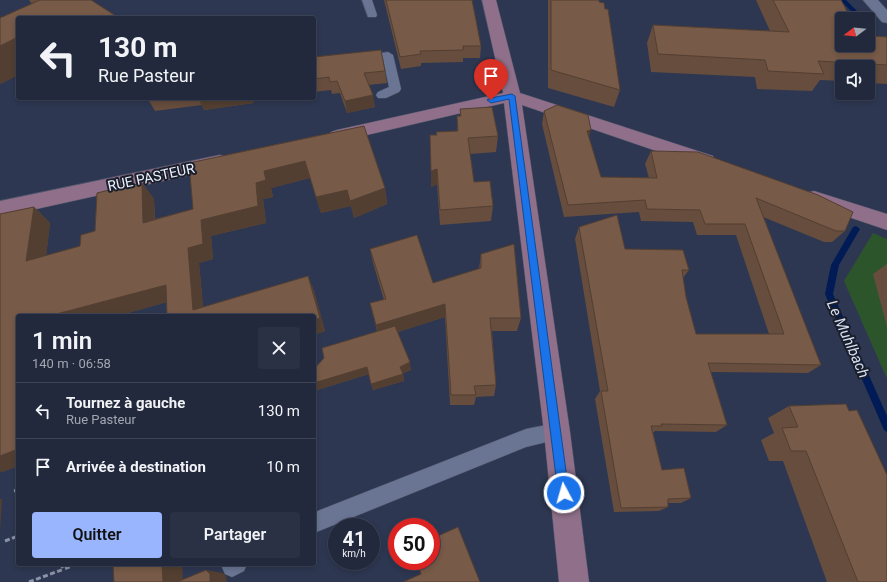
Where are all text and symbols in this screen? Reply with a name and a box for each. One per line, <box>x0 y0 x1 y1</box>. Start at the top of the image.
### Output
north arrow <box>835 12 875 52</box>
map controls <box>835 12 875 100</box>
text: 130 m <box>98 31 177 64</box>
icon: left <box>32 32 84 84</box>
pin <box>474 59 508 100</box>
button: sound <box>835 60 875 100</box>
text: Rue Pasteur <box>98 65 195 86</box>
icon: arrive <box>480 65 502 87</box>
street label: RUE PASTEUR <box>106 160 196 194</box>
water label: Le Muhlbach <box>823 297 873 381</box>
text: 1 min <box>32 327 92 355</box>
button: close <box>258 327 300 369</box>
text: 140 m · 06:58 <box>32 356 111 371</box>
text: Tournez à gauche <box>66 394 185 412</box>
icon: left <box>32 400 54 422</box>
text: 130 m <box>258 402 300 420</box>
text: Rue Pasteur <box>66 412 136 427</box>
icon: arrive <box>32 456 54 478</box>
text: Arrivée à destination <box>66 458 206 476</box>
text: 10 m <box>266 458 300 476</box>
position arrow <box>543 472 585 514</box>
button: Quitter <box>32 512 162 558</box>
button: Partager <box>170 512 300 558</box>
speed limit sign: 50 <box>388 518 440 570</box>
text: 41 <box>343 527 365 551</box>
text: km/h <box>342 548 366 559</box>

